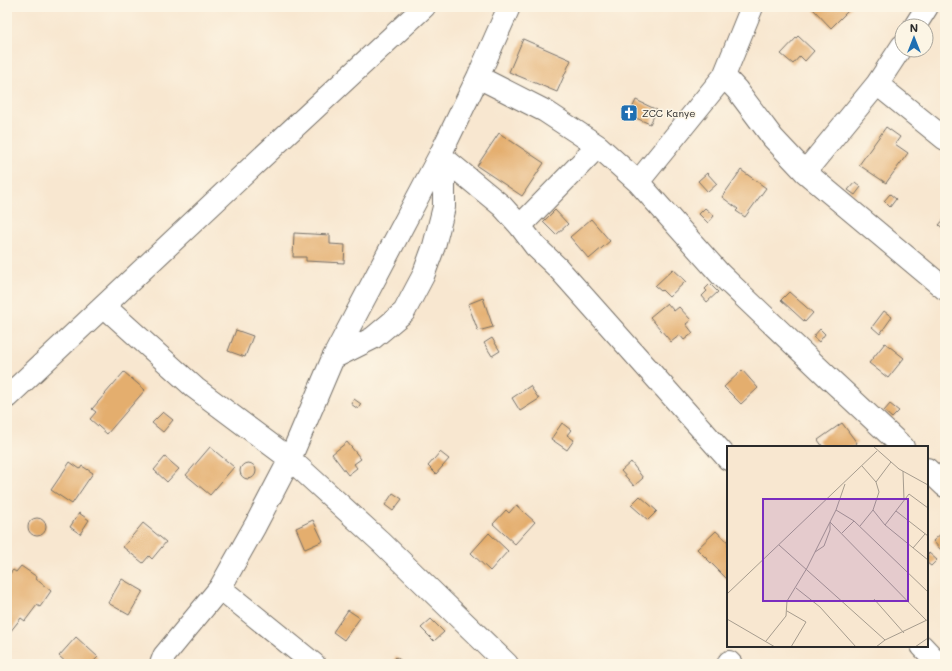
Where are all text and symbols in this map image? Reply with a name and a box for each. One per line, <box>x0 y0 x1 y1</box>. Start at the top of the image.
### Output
north arrow <box>894 18 934 58</box>
text: N <box>910 20 918 35</box>
church icon: ZCC Kanye <box>619 103 639 123</box>
place label: ZCC Kanye <box>642 106 695 120</box>
inset map <box>727 446 928 647</box>

